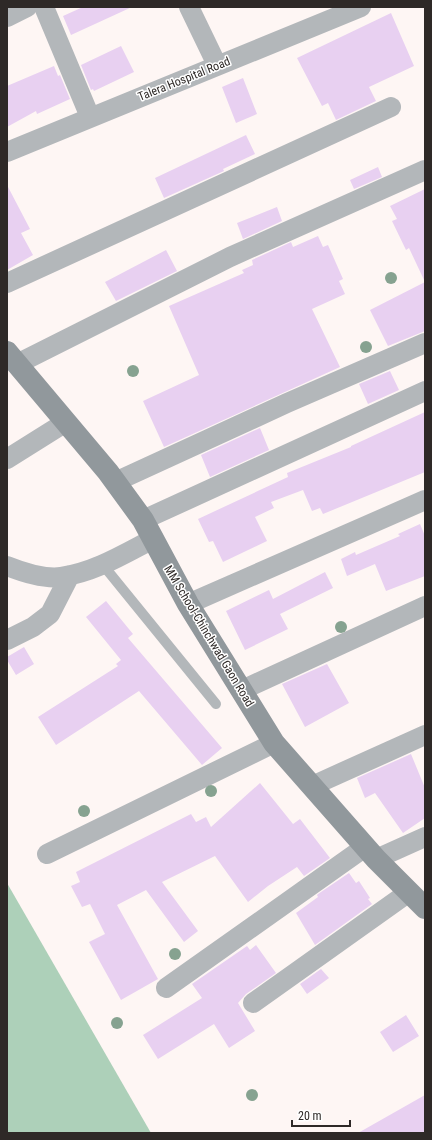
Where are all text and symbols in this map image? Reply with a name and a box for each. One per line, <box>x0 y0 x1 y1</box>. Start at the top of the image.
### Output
street label: Talera Hospital Road <box>136 54 232 104</box>
street label: MM School-Chinchwad Gaon Road <box>161 563 257 709</box>
scale bar <box>292 1102 350 1128</box>
text: 20 m <box>298 1109 322 1123</box>

